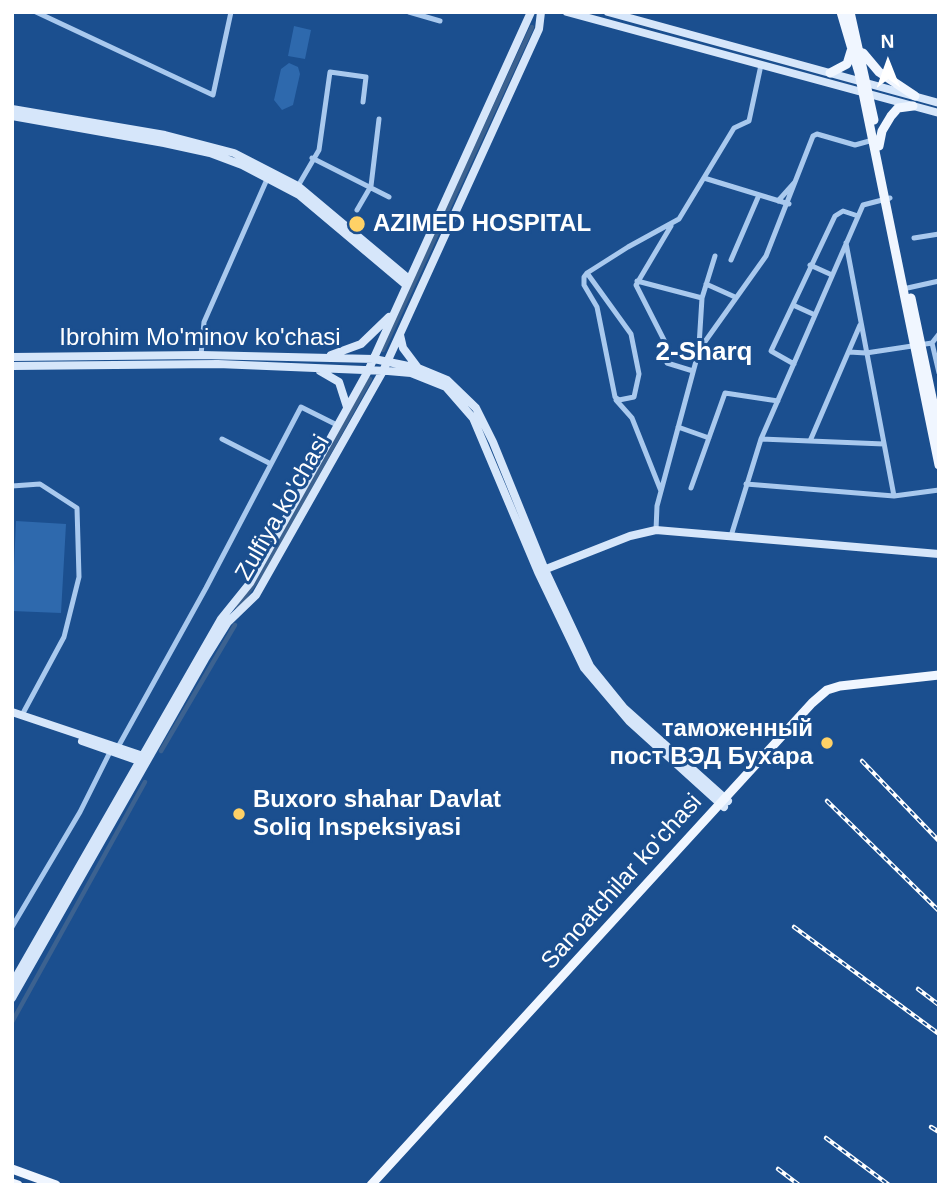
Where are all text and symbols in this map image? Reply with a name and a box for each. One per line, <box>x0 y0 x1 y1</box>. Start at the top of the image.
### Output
north arrow <box>853 28 923 98</box>
text: N <box>881 31 895 52</box>
place label: AZIMED HOSPITAL <box>373 210 591 238</box>
marker: AZIMED HOSPITAL <box>347 214 367 234</box>
street label: Ibrohim Mo'minov ko'chasi <box>59 324 341 352</box>
district label: 2-Sharq <box>656 337 752 369</box>
street label: Zulfiya ko'chasi <box>230 430 336 586</box>
place label: таможенный пост ВЭД Бухара <box>610 715 813 771</box>
marker: таможенный пост ВЭД Бухара <box>819 735 835 751</box>
place label: Buxoro shahar Davlat Soliq Inspeksiyasi <box>253 786 501 842</box>
street label: Sanoatchilar ko'chasi <box>536 788 708 976</box>
marker: Buxoro shahar Davlat Soliq Inspeksiyasi <box>231 806 247 822</box>

